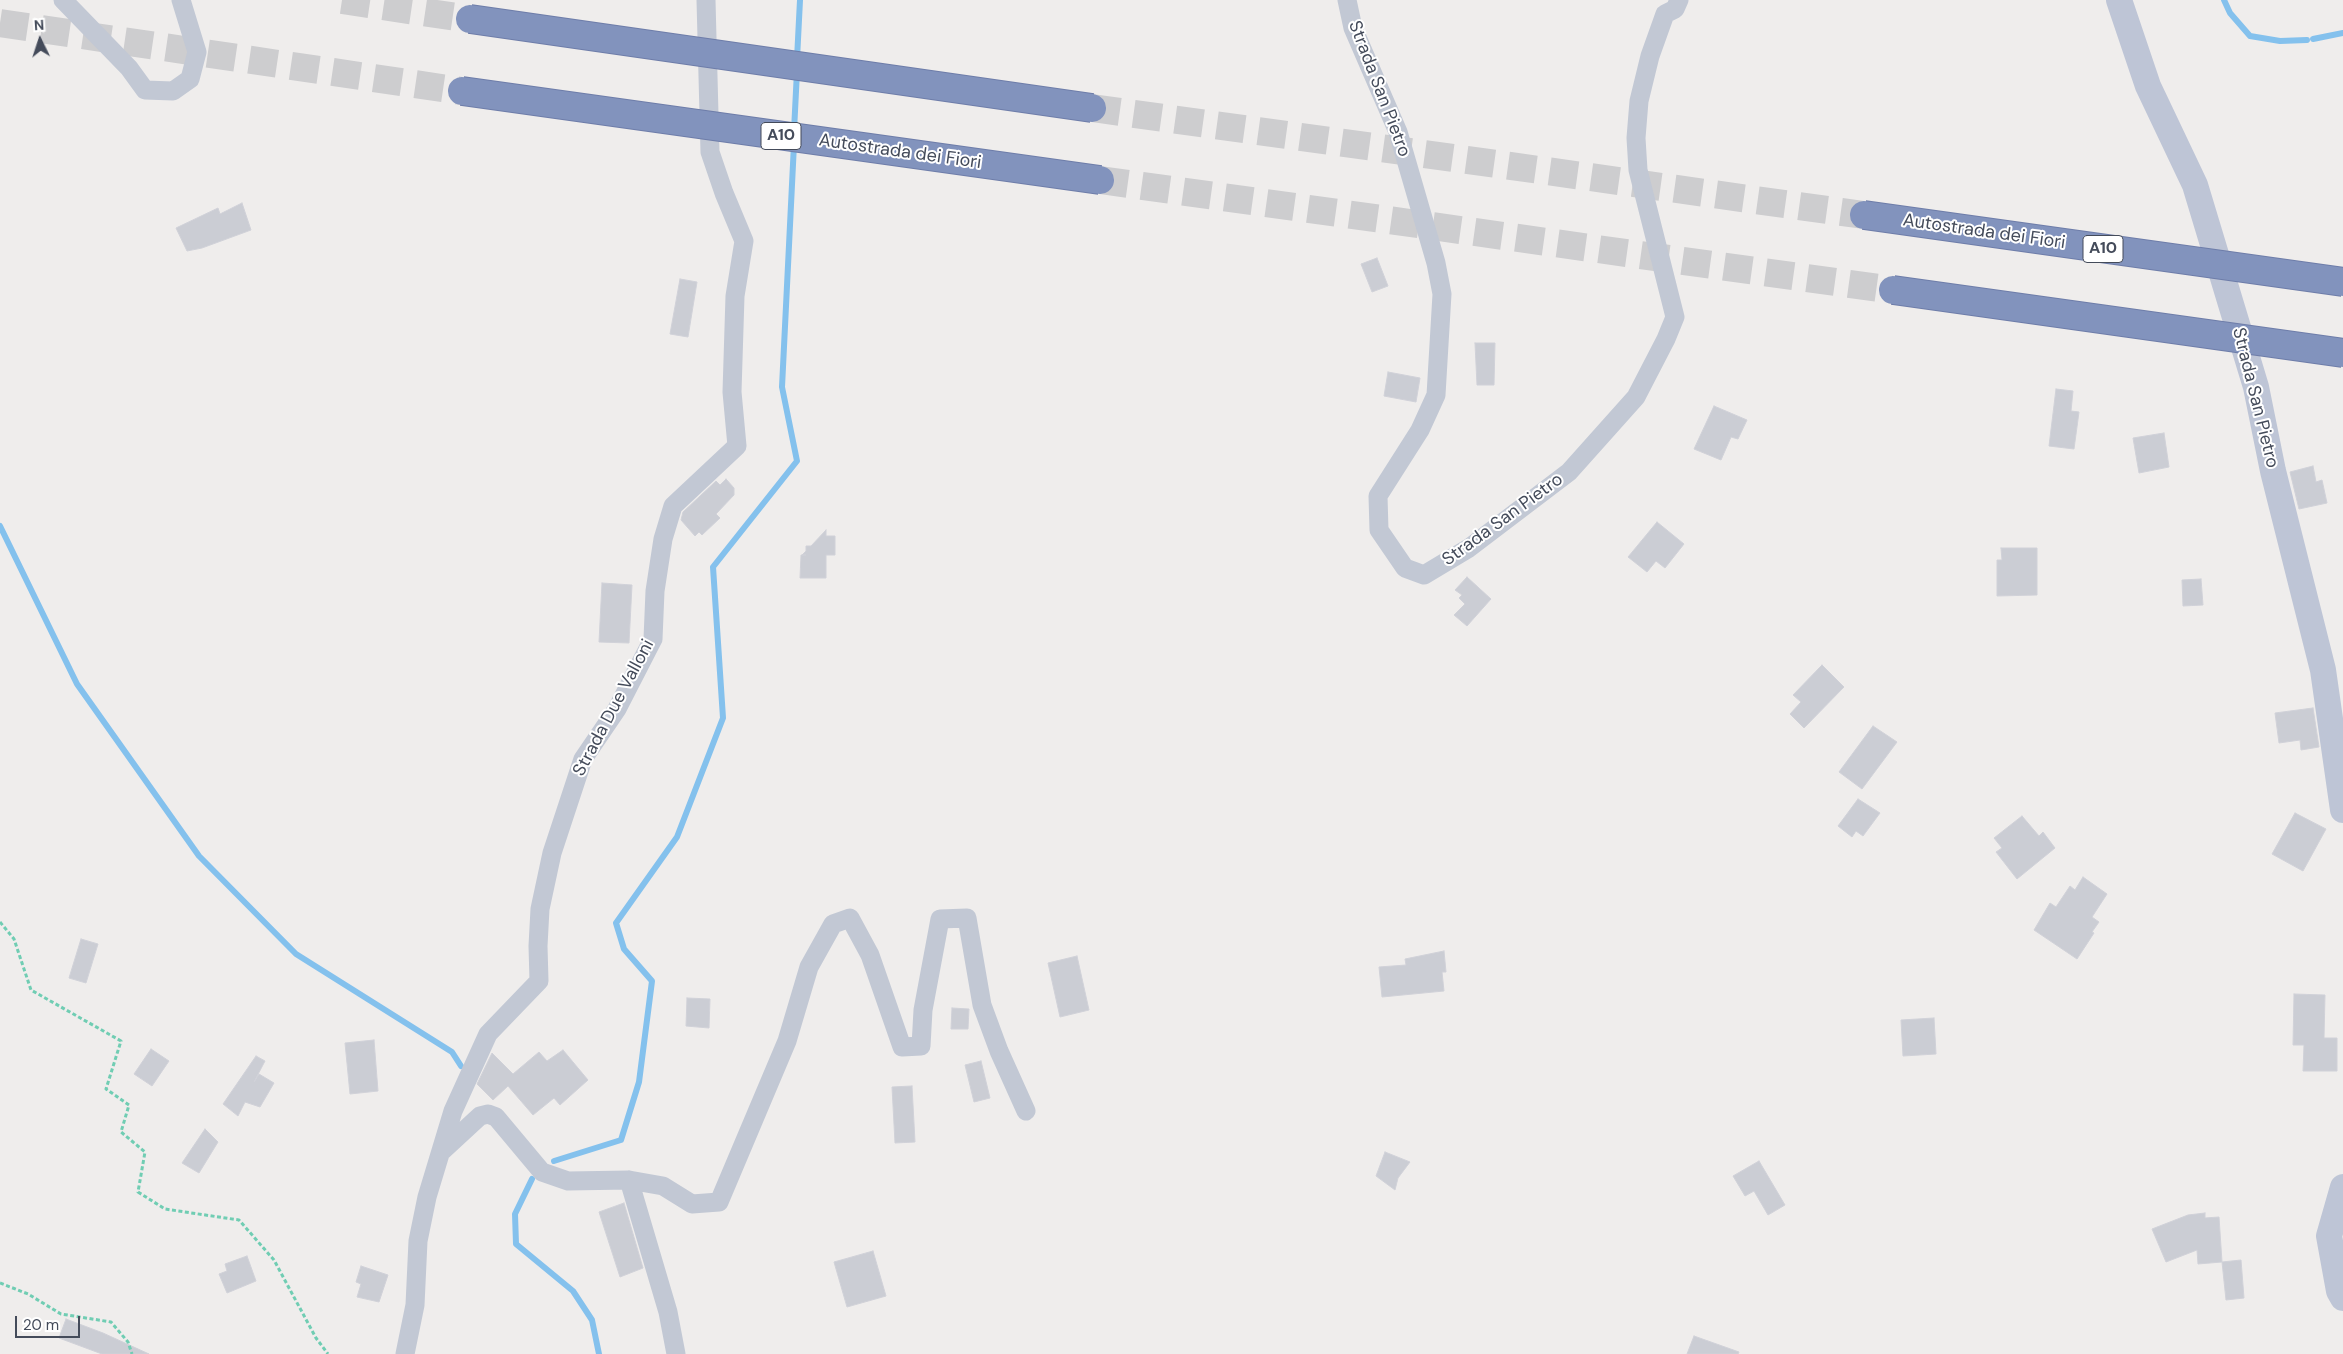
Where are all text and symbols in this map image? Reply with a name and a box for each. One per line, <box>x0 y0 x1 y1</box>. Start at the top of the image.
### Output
north arrow <box>15 15 65 65</box>
text: N <box>33 16 45 34</box>
street label: Strada San Pietro <box>1343 18 1415 160</box>
road number: A10 <box>761 122 801 150</box>
street label: Autostrada dei Fiori <box>817 130 983 174</box>
street label: Autostrada dei Fiori <box>1901 210 2067 254</box>
road number: A10 <box>2083 235 2123 262</box>
street label: Strada San Pietro <box>2227 326 2283 470</box>
street label: Strada San Pietro <box>1438 469 1568 571</box>
street label: Strada Due Valloni <box>569 636 659 780</box>
scale bar <box>18 1306 82 1338</box>
text: 20 m <box>23 1315 59 1335</box>

